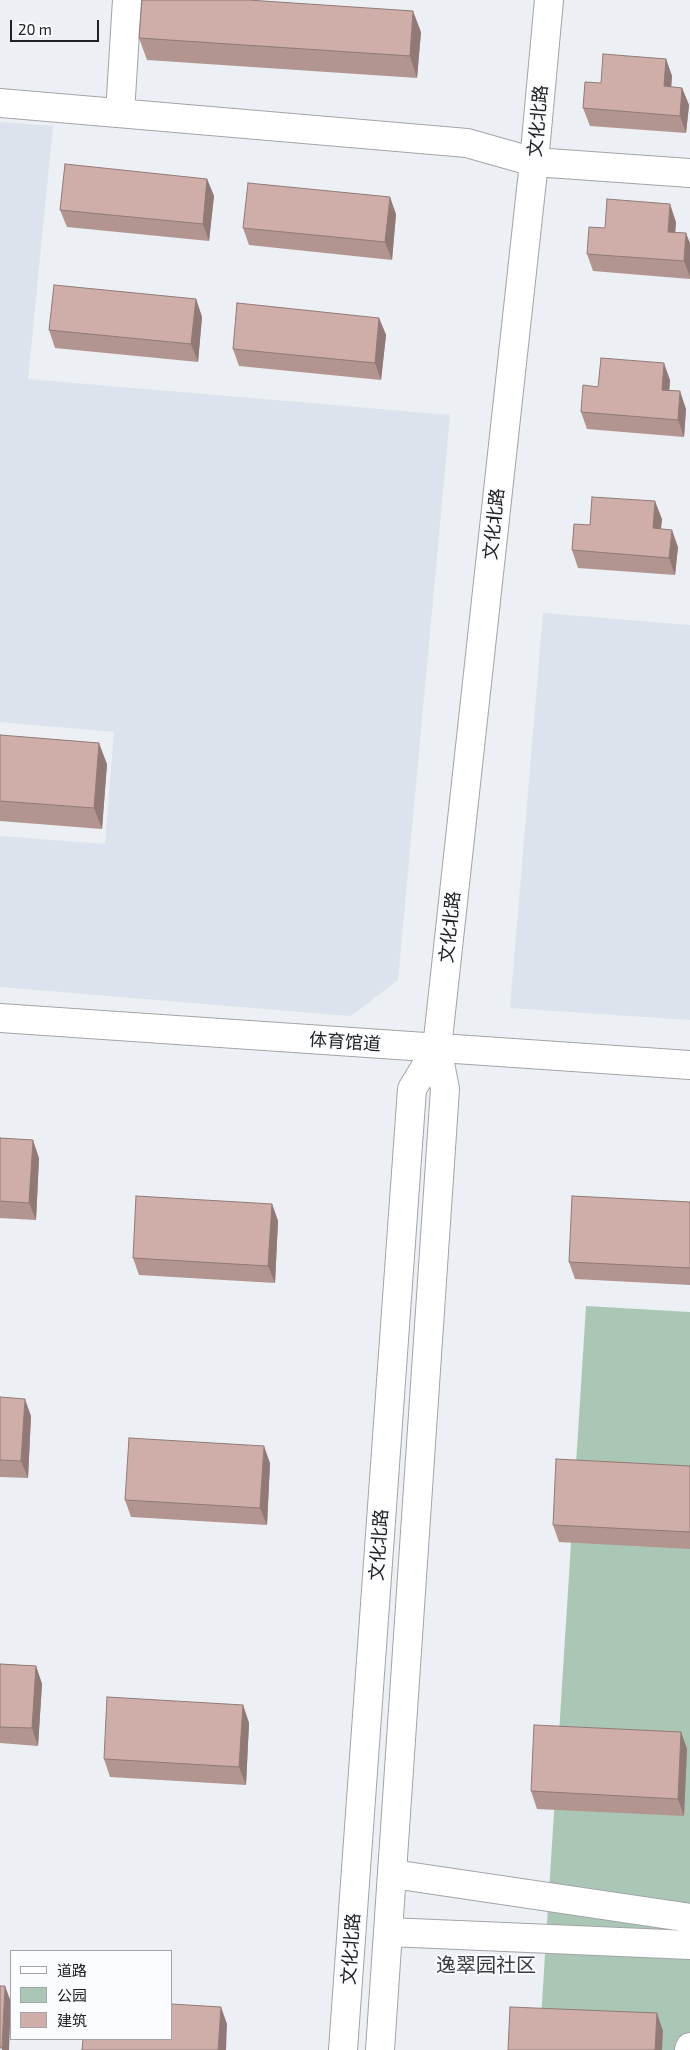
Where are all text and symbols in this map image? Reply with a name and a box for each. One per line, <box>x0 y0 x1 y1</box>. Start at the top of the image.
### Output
scale bar <box>12 10 101 42</box>
text: 20 m <box>18 20 52 38</box>
street label: 文化北路 <box>524 84 552 158</box>
street label: 文化北路 <box>479 487 509 561</box>
street label: 文化北路 <box>435 890 465 964</box>
street label: 体育馆道 <box>308 1029 382 1055</box>
street label: 文化北路 <box>366 1508 392 1582</box>
street label: 文化北路 <box>338 1912 364 1986</box>
legend <box>10 1950 172 2040</box>
district label: 逸翠园社区 <box>436 1953 536 1977</box>
text: 道路 <box>57 1961 87 1979</box>
text: 公园 <box>57 1986 87 2004</box>
text: 建筑 <box>57 2011 87 2029</box>

